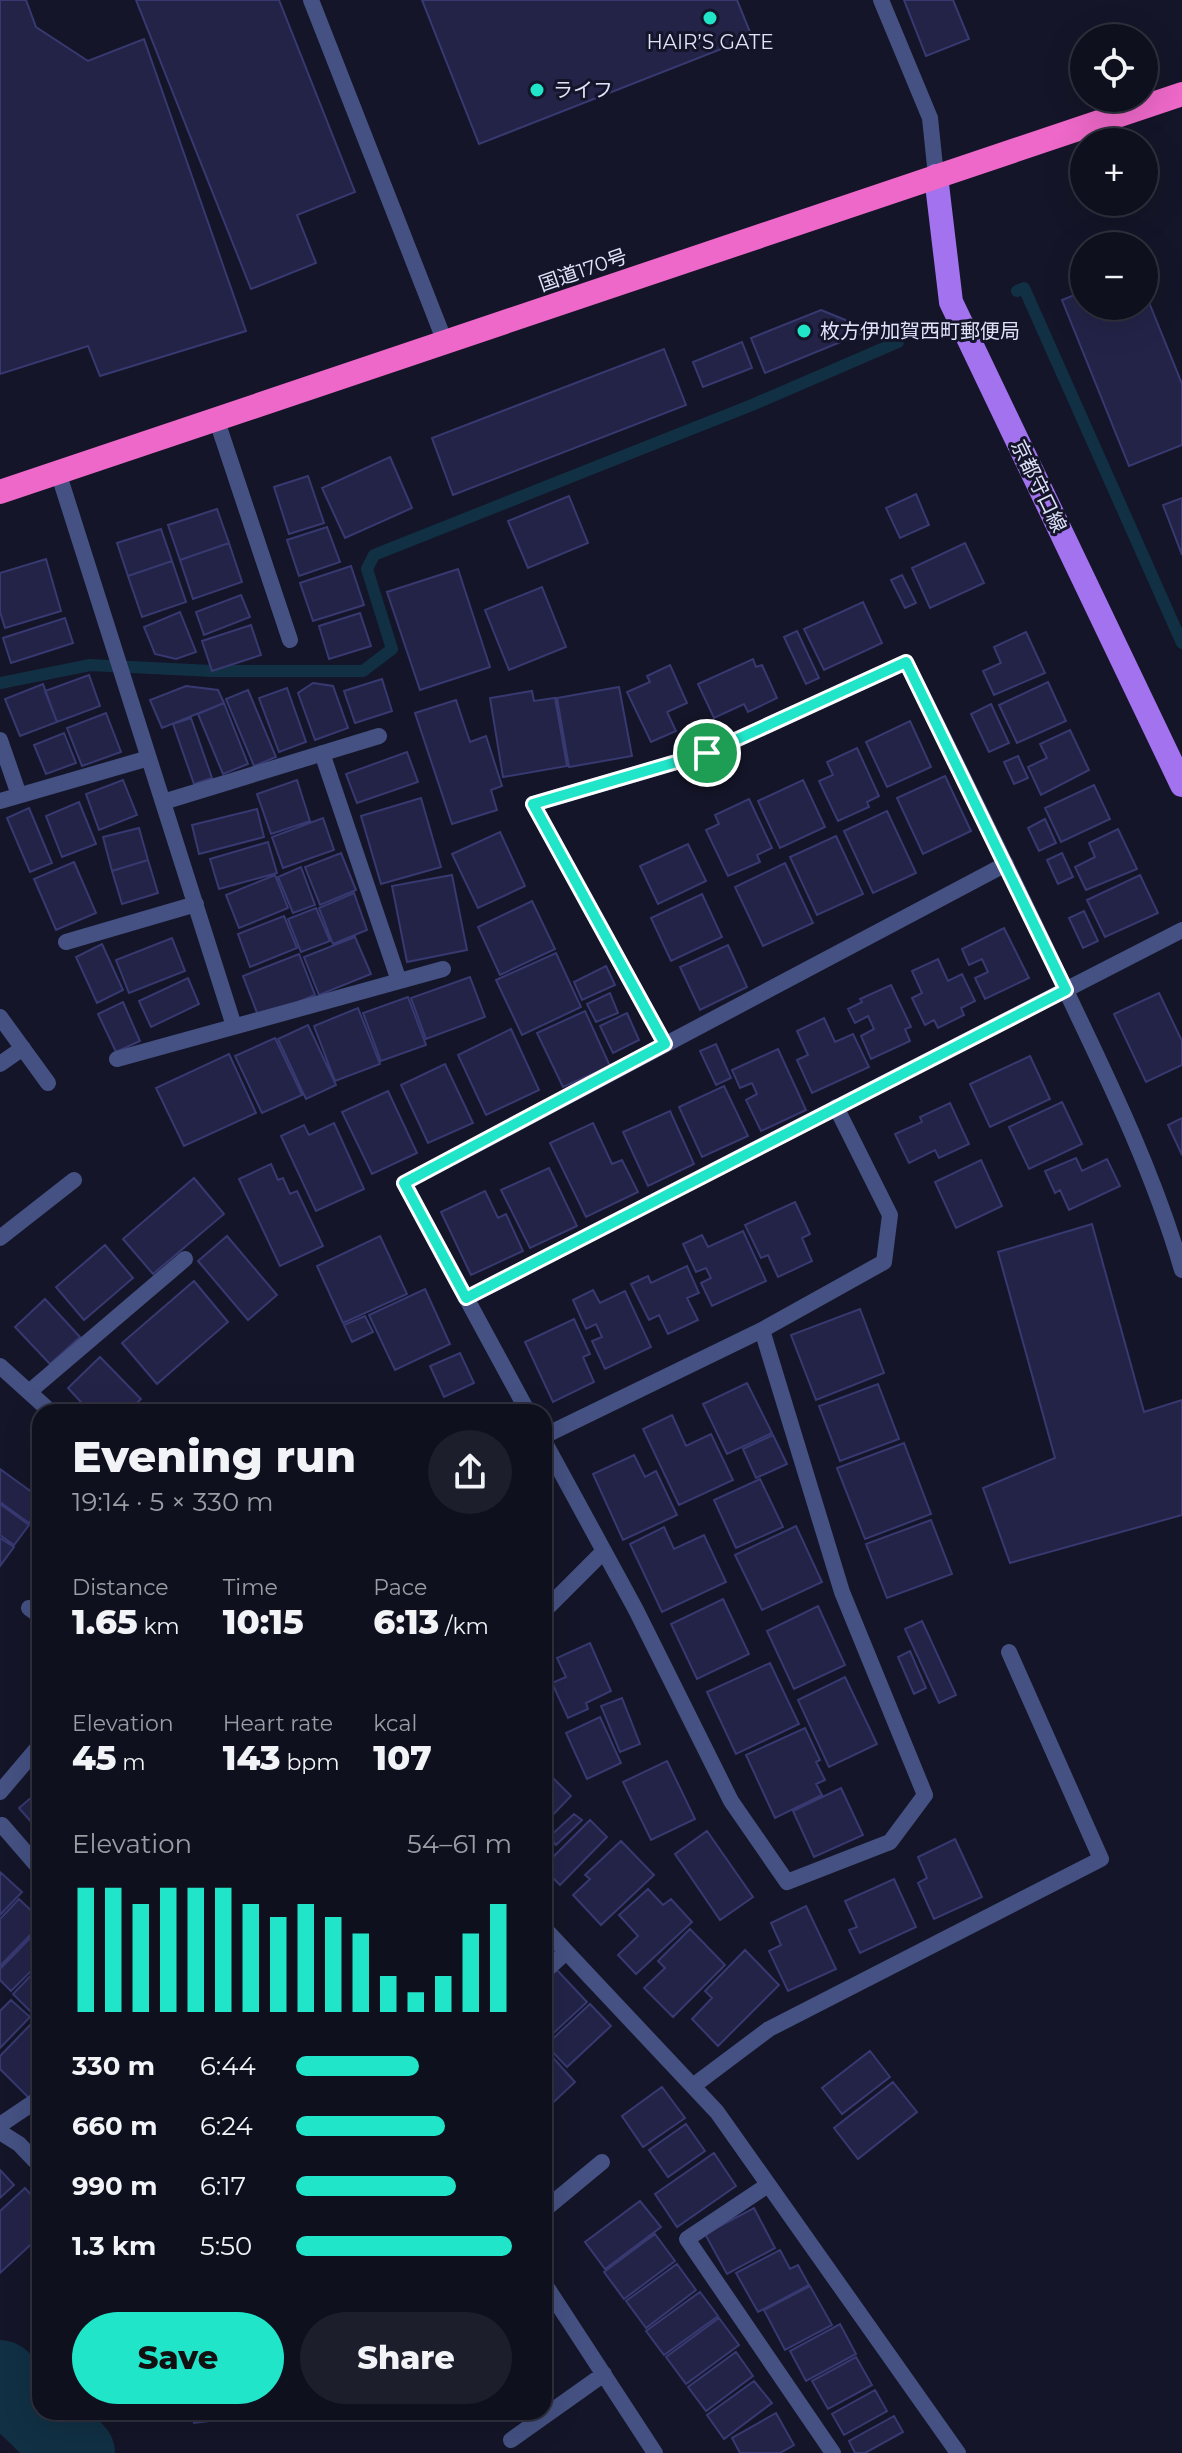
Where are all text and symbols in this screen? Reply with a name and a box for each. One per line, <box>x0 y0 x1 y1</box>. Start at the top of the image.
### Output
marker: HAIR’S GATE <box>701 9 719 27</box>
map controls <box>1070 24 1158 320</box>
button: locate <box>1070 24 1158 112</box>
place label: HAIR’S GATE <box>646 30 774 54</box>
place label: ライフ <box>553 78 613 102</box>
marker: ライフ <box>528 81 546 99</box>
button: + <box>1070 128 1158 216</box>
button: − <box>1070 232 1158 320</box>
street label: 国道170号 <box>536 244 630 296</box>
place label: 枚方伊加賀西町郵便局 <box>820 319 1020 343</box>
marker: 枚方伊加賀西町郵便局 <box>795 322 813 340</box>
street label: 京都守口線 <box>1006 436 1072 536</box>
pin <box>673 719 741 787</box>
icon: arrive <box>685 731 729 775</box>
text: Evening run <box>72 1429 356 1483</box>
button: share <box>428 1430 512 1514</box>
text: 19:14 · 5 × 330 m <box>72 1486 274 1518</box>
text: Distance <box>72 1574 169 1601</box>
text: Time <box>223 1574 278 1601</box>
text: Pace <box>373 1574 427 1601</box>
text: 1.65 <box>72 1601 138 1643</box>
text: 10:15 <box>223 1601 304 1643</box>
text: 6:13 <box>373 1601 439 1643</box>
text: km <box>138 1613 180 1640</box>
text: /km <box>439 1613 489 1640</box>
text: Elevation <box>72 1710 174 1737</box>
text: Heart rate <box>223 1710 333 1737</box>
text: kcal <box>373 1710 417 1737</box>
text: 45 <box>72 1737 116 1779</box>
text: 143 <box>223 1737 281 1779</box>
text: 107 <box>373 1737 432 1779</box>
text: m <box>116 1749 146 1776</box>
text: bpm <box>281 1749 340 1776</box>
text: Elevation <box>72 1828 192 1860</box>
text: 54–61 m <box>407 1828 512 1860</box>
text: 330 m <box>72 2050 155 2082</box>
text: 6:44 <box>200 2050 256 2082</box>
text: 660 m <box>72 2110 157 2142</box>
text: 6:24 <box>200 2110 253 2142</box>
text: 990 m <box>72 2170 157 2202</box>
text: 6:17 <box>200 2170 246 2202</box>
text: 1.3 km <box>72 2230 156 2262</box>
text: 5:50 <box>200 2230 252 2262</box>
button: Save <box>72 2312 284 2404</box>
button: Share <box>300 2312 512 2404</box>

